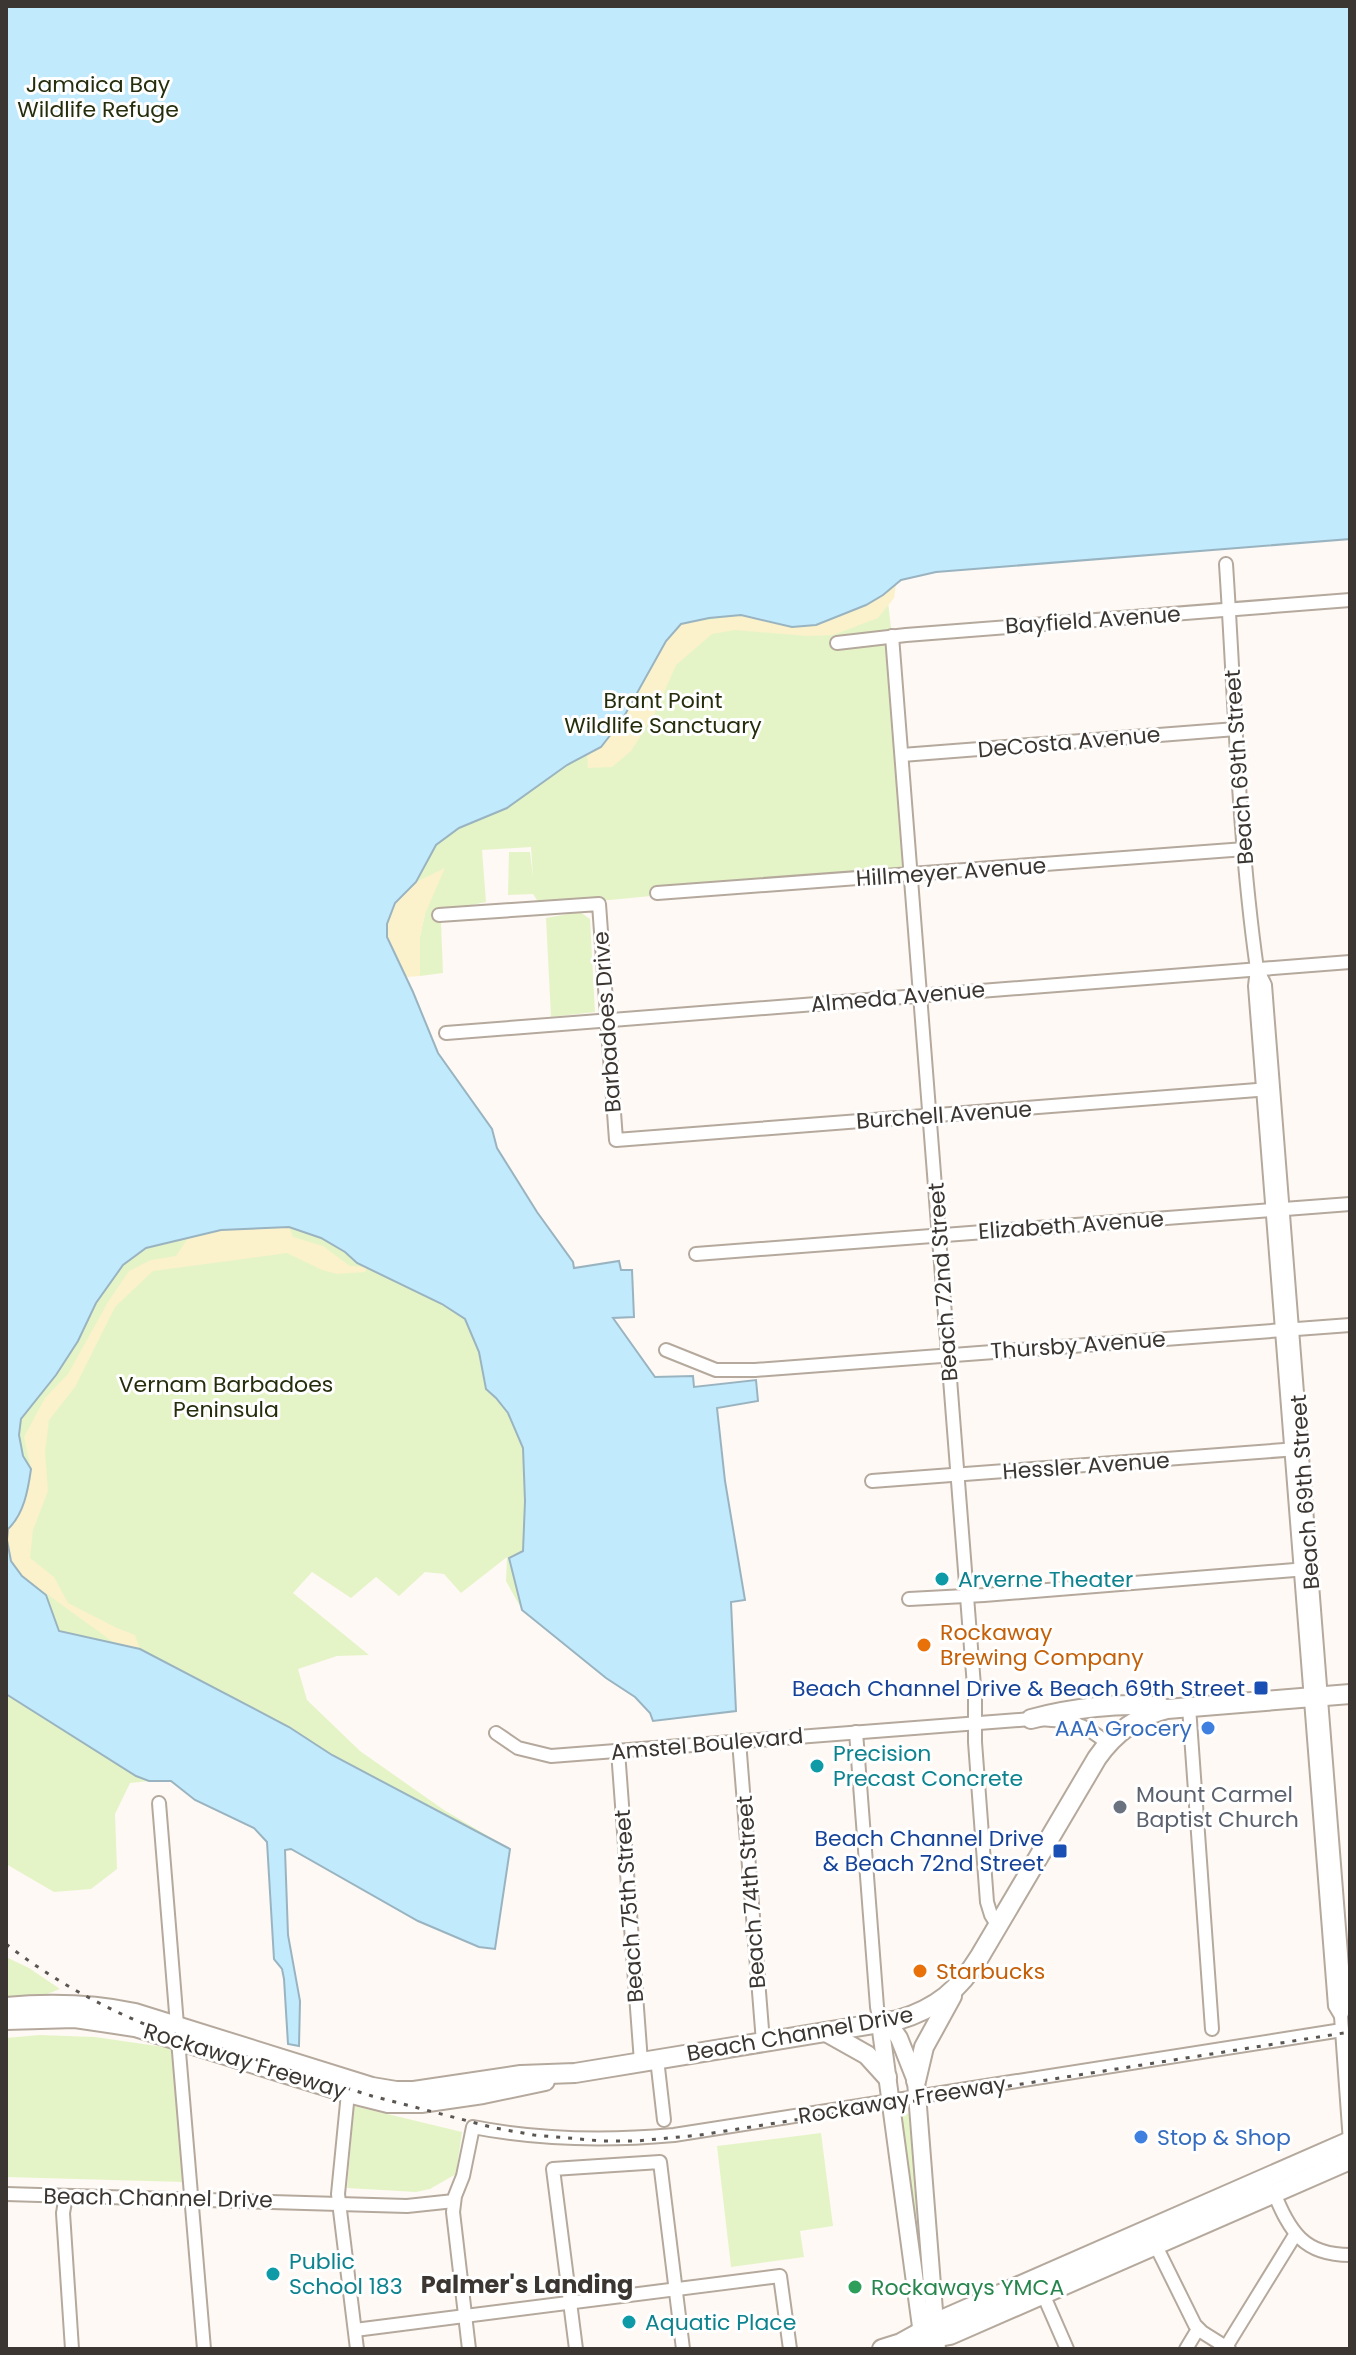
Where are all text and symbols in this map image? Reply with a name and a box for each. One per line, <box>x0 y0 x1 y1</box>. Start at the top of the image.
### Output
park label: Jamaica Bay Wildlife Refuge <box>17 69 179 125</box>
street label: Bayfield Avenue <box>1004 598 1182 642</box>
street label: Beach 69th Street <box>1217 668 1261 866</box>
park label: Brant Point Wildlife Sanctuary <box>564 685 762 741</box>
street label: DeCosta Avenue <box>976 719 1162 765</box>
street label: Hillmeyer Avenue <box>855 850 1047 894</box>
street label: Barbadoes Drive <box>585 930 629 1114</box>
street label: Almeda Avenue <box>810 974 986 1020</box>
street label: Burchell Avenue <box>855 1093 1033 1137</box>
street label: Beach 72nd Street <box>921 1182 965 1382</box>
street label: Elizabeth Avenue <box>977 1203 1165 1247</box>
street label: Thursby Avenue <box>989 1323 1167 1367</box>
park label: Vernam Barbadoes Peninsula <box>119 1369 333 1425</box>
street label: Beach 69th Street <box>1283 1393 1327 1591</box>
street label: Hessler Avenue <box>1001 1445 1171 1487</box>
place label: Arverne Theater <box>958 1564 1133 1595</box>
marker: Arverne Theater <box>933 1570 951 1588</box>
place label: Rockaway Brewing Company <box>940 1617 1144 1673</box>
marker: Rockaway Brewing Company <box>915 1636 933 1654</box>
place label: Beach Channel Drive & Beach 69th Street <box>792 1673 1245 1704</box>
marker: Beach Channel Drive & Beach 69th Street <box>1252 1679 1270 1697</box>
place label: AAA Grocery <box>1055 1713 1193 1744</box>
marker: AAA Grocery <box>1199 1719 1217 1737</box>
street label: Amstel Boulevard <box>610 1720 804 1768</box>
place label: Precision Precast Concrete <box>833 1738 1023 1794</box>
marker: Precision Precast Concrete <box>808 1757 826 1775</box>
place label: Mount Carmel Baptist Church <box>1136 1779 1299 1835</box>
street label: Beach 74th Street <box>729 1794 773 1990</box>
marker: Mount Carmel Baptist Church <box>1111 1798 1129 1816</box>
street label: Beach 75th Street <box>607 1808 651 2004</box>
place label: Beach Channel Drive & Beach 72nd Street <box>815 1823 1044 1879</box>
marker: Beach Channel Drive & Beach 72nd Street <box>1051 1842 1069 1860</box>
place label: Starbucks <box>936 1956 1045 1987</box>
marker: Starbucks <box>911 1962 929 1980</box>
street label: Beach Channel Drive <box>684 1999 916 2069</box>
street label: Rockaway Freeway <box>140 2015 351 2107</box>
street label: Rockaway Freeway <box>796 2068 1009 2132</box>
place label: Stop & Shop <box>1157 2122 1291 2153</box>
marker: Stop & Shop <box>1132 2128 1150 2146</box>
street label: Beach Channel Drive <box>43 2180 273 2216</box>
place label: Public School 183 <box>289 2246 403 2302</box>
marker: Public School 183 <box>264 2265 282 2283</box>
district label: Palmer's Landing <box>421 2268 633 2301</box>
place label: Rockaways YMCA <box>871 2272 1064 2303</box>
marker: Rockaways YMCA <box>846 2278 864 2296</box>
place label: Aquatic Place <box>645 2307 796 2338</box>
marker: Aquatic Place <box>620 2313 638 2331</box>

